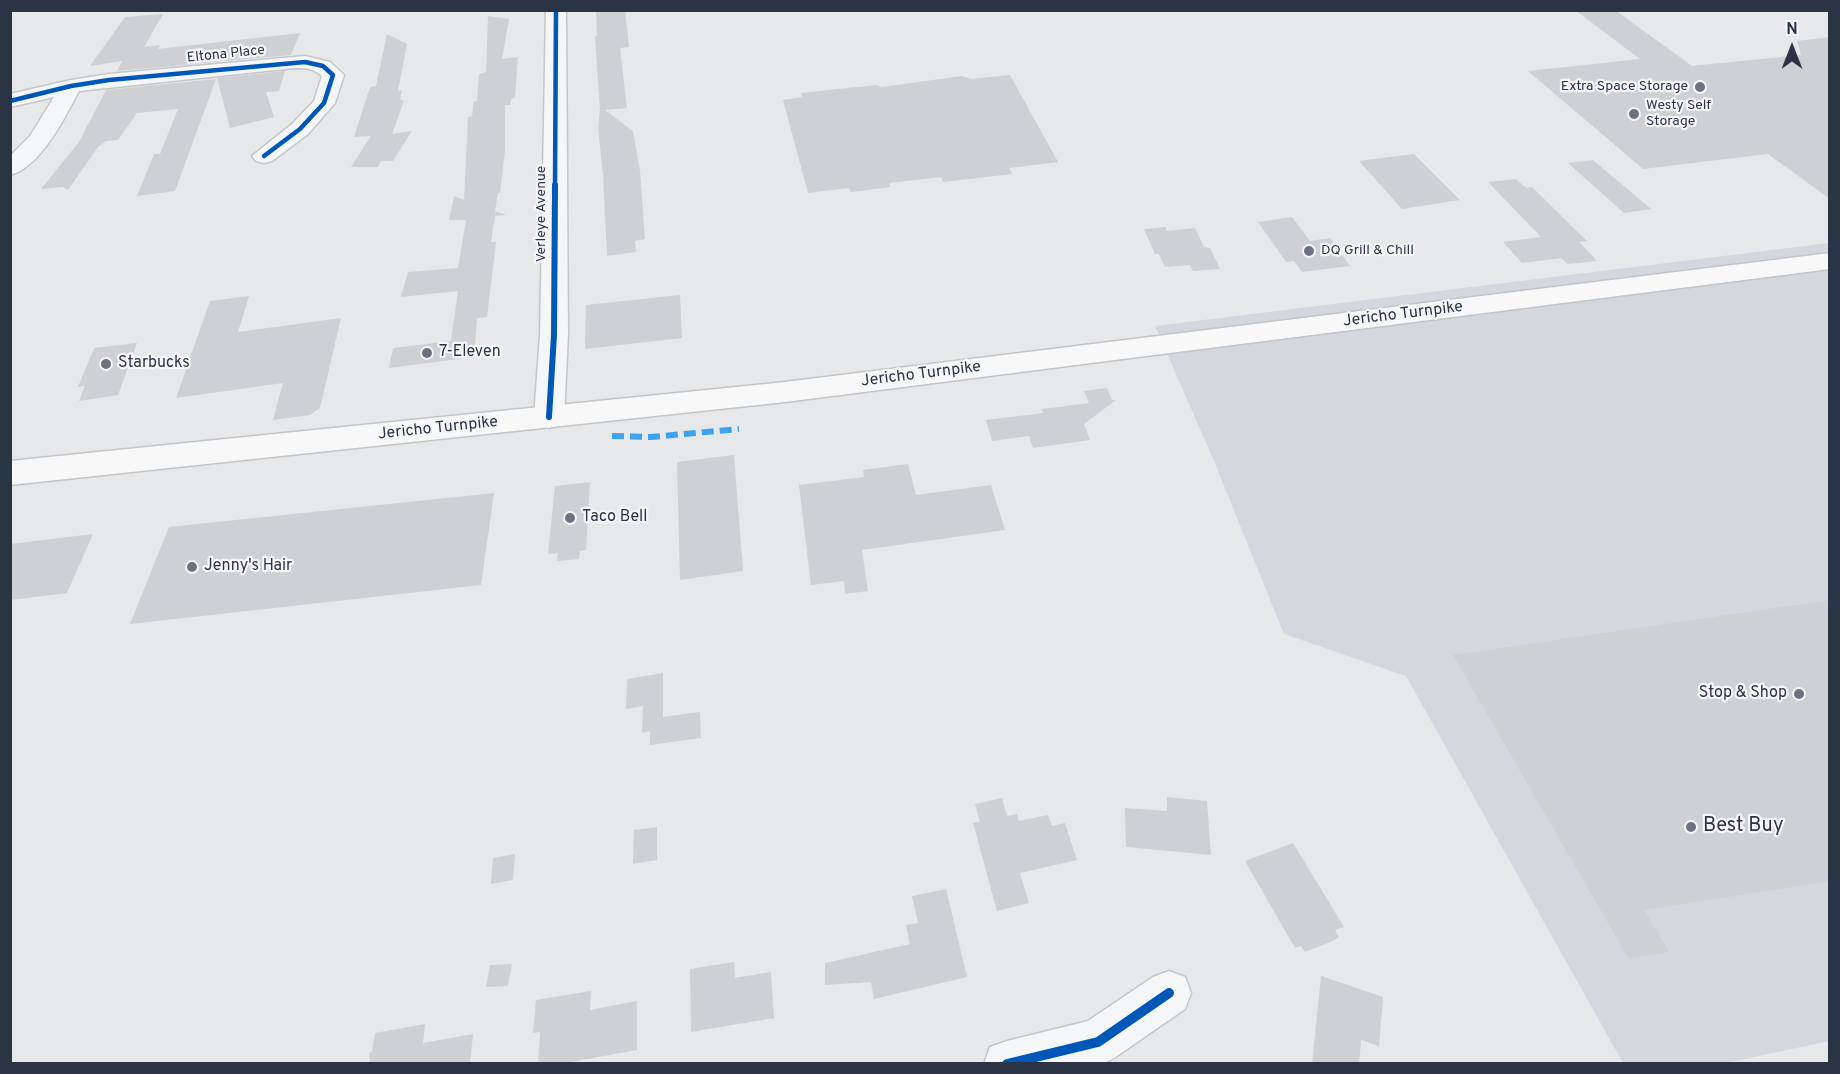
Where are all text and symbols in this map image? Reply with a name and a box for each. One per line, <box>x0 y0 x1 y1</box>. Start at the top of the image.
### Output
north arrow <box>1762 18 1822 78</box>
text: N <box>1786 20 1798 40</box>
street label: Eltona Place <box>186 43 266 67</box>
place label: Extra Space Storage <box>1561 79 1688 95</box>
marker: Extra Space Storage <box>1693 80 1707 94</box>
place label: Westy Self Storage <box>1646 98 1711 130</box>
marker: Westy Self Storage <box>1627 107 1641 121</box>
street label: Verleye Avenue <box>534 166 550 262</box>
place label: DQ Grill & Chill <box>1321 243 1414 259</box>
marker: DQ Grill & Chill <box>1302 244 1316 258</box>
street label: Jericho Turnpike <box>1342 298 1464 332</box>
place label: 7-Eleven <box>439 343 501 363</box>
marker: 7-Eleven <box>420 346 434 360</box>
place label: Starbucks <box>118 354 190 374</box>
marker: Starbucks <box>99 357 113 371</box>
street label: Jericho Turnpike <box>860 358 982 392</box>
street label: Jericho Turnpike <box>377 413 499 445</box>
place label: Taco Bell <box>582 508 647 528</box>
marker: Taco Bell <box>563 511 577 525</box>
place label: Jenny's Hair <box>204 557 292 577</box>
marker: Jenny's Hair <box>185 560 199 574</box>
place label: Stop & Shop <box>1699 684 1787 704</box>
marker: Stop & Shop <box>1792 687 1806 701</box>
place label: Best Buy <box>1703 815 1783 839</box>
marker: Best Buy <box>1684 820 1698 834</box>

